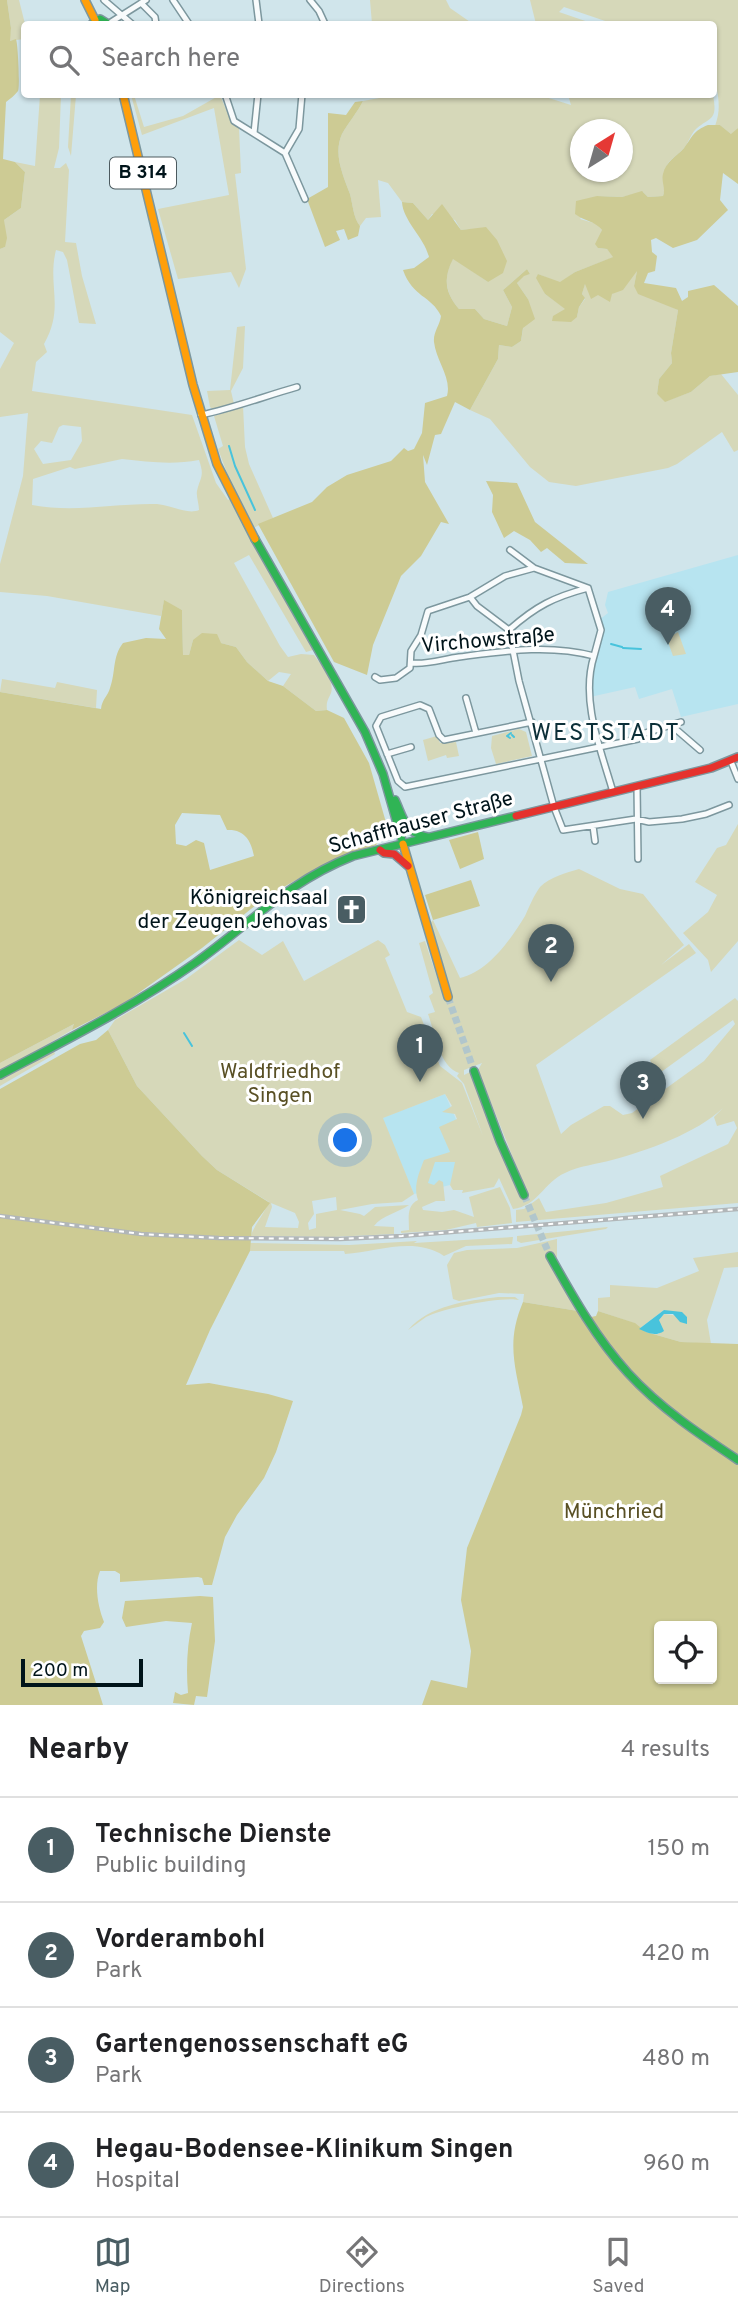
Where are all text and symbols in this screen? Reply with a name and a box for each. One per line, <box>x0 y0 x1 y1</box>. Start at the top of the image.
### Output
search box <box>21 21 717 98</box>
icon: search <box>45 41 83 79</box>
text: Search here <box>101 43 240 76</box>
north arrow <box>570 119 633 182</box>
road number: B 314 <box>110 158 176 188</box>
pin: 4 <box>645 587 691 645</box>
street label: Virchowstraße <box>420 622 556 660</box>
district label: WESTSTADT <box>531 719 681 749</box>
street label: Schaffhauser Straße <box>326 785 516 861</box>
place label: Königreichsaal der Zeugen Jehovas <box>138 885 328 936</box>
church icon: Königreichsaal der Zeugen Jehovas <box>334 893 368 927</box>
pin: 2 <box>528 924 574 982</box>
pin: 1 <box>397 1024 443 1082</box>
park label: Waldfriedhof Singen <box>220 1059 340 1110</box>
pin: 3 <box>620 1061 666 1119</box>
your location <box>328 1123 362 1157</box>
park label: Münchried <box>564 1499 664 1526</box>
map controls <box>654 1621 717 1684</box>
button: locate <box>654 1621 717 1684</box>
scale bar <box>21 1656 144 1688</box>
text: 200 m <box>32 1659 88 1683</box>
text: Nearby <box>28 1732 129 1769</box>
text: 4 results <box>621 1736 710 1765</box>
text: Technische Dienste <box>95 1819 332 1852</box>
text: 1 <box>46 1835 56 1864</box>
text: 150 m <box>648 1835 710 1864</box>
text: Public building <box>95 1852 247 1881</box>
text: Vorderambohl <box>95 1924 265 1957</box>
text: 2 <box>44 1940 58 1969</box>
text: 420 m <box>642 1940 710 1969</box>
text: Park <box>95 1957 142 1986</box>
text: Gartengenossenschaft eG <box>95 2029 408 2062</box>
text: 3 <box>44 2045 58 2074</box>
text: 480 m <box>642 2045 710 2074</box>
text: Park <box>95 2062 142 2091</box>
text: Hegau-Bodensee-Klinikum Singen <box>95 2134 514 2167</box>
text: 4 <box>44 2150 58 2179</box>
text: 960 m <box>643 2150 710 2179</box>
text: Hospital <box>95 2167 180 2196</box>
tab: Map <box>94 2233 132 2299</box>
tab: Directions <box>319 2233 405 2299</box>
tab: Saved <box>592 2233 644 2299</box>

